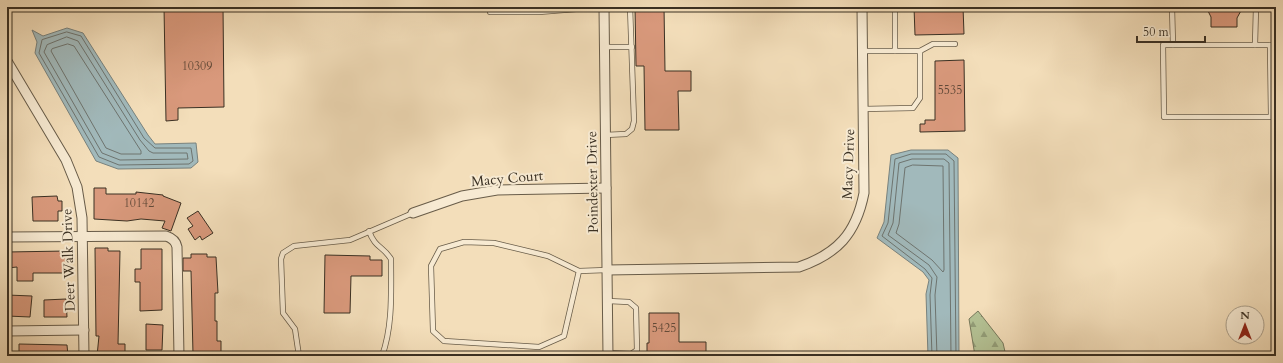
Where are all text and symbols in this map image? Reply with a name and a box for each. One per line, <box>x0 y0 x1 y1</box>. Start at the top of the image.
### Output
scale bar <box>1137 18 1205 44</box>
text: 50 m <box>1143 24 1170 40</box>
house number: 10309 <box>182 58 212 74</box>
house number: 5535 <box>938 82 962 98</box>
street label: Macy Drive <box>838 128 859 200</box>
street label: Poindexter Drive <box>582 131 603 233</box>
street label: Macy Court <box>470 166 544 191</box>
house number: 10142 <box>124 195 154 211</box>
street label: Deer Walk Drive <box>57 208 80 312</box>
north arrow <box>1225 305 1265 345</box>
text: N <box>1240 308 1250 323</box>
house number: 5425 <box>652 320 676 336</box>

